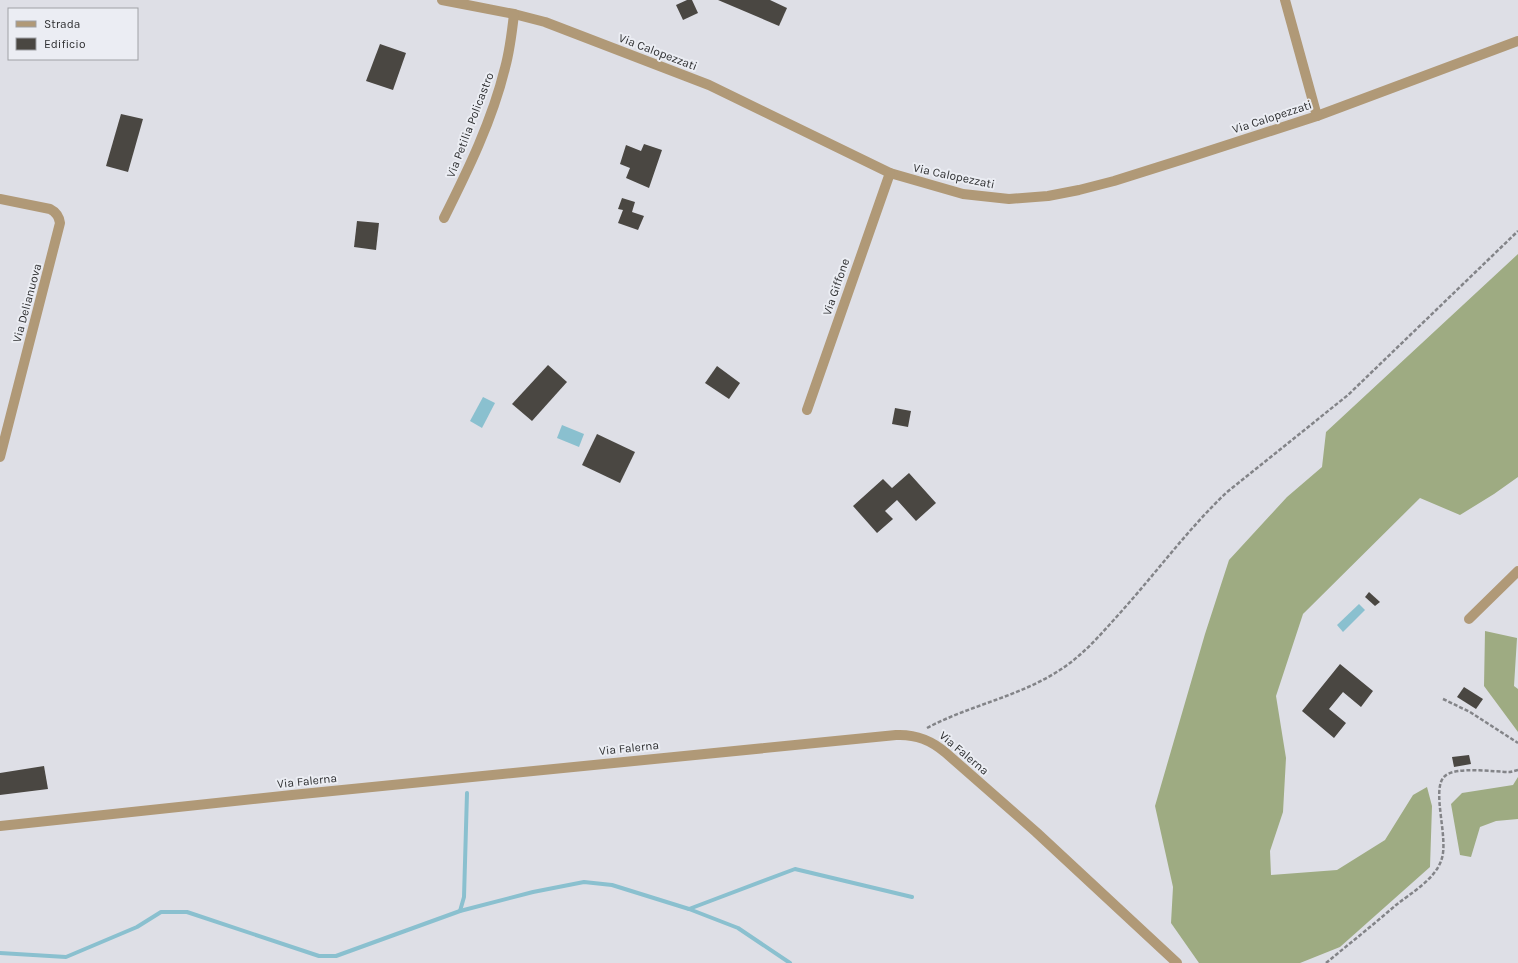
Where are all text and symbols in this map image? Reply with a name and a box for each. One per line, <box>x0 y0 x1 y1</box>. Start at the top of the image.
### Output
legend <box>8 8 138 60</box>
text: Strada <box>44 17 80 31</box>
street label: Via Calopezzati <box>617 31 699 73</box>
text: Edificio <box>44 37 85 51</box>
street label: Via Petilia Policastro <box>443 70 497 180</box>
street label: Via Calopezzati <box>1230 98 1314 136</box>
street label: Via Calopezzati <box>912 161 996 191</box>
street label: Via Giffone <box>820 257 852 317</box>
street label: Via Delianuova <box>10 262 44 344</box>
street label: Via Falerna <box>936 728 992 778</box>
street label: Via Falerna <box>598 738 660 758</box>
street label: Via Falerna <box>276 771 338 791</box>

